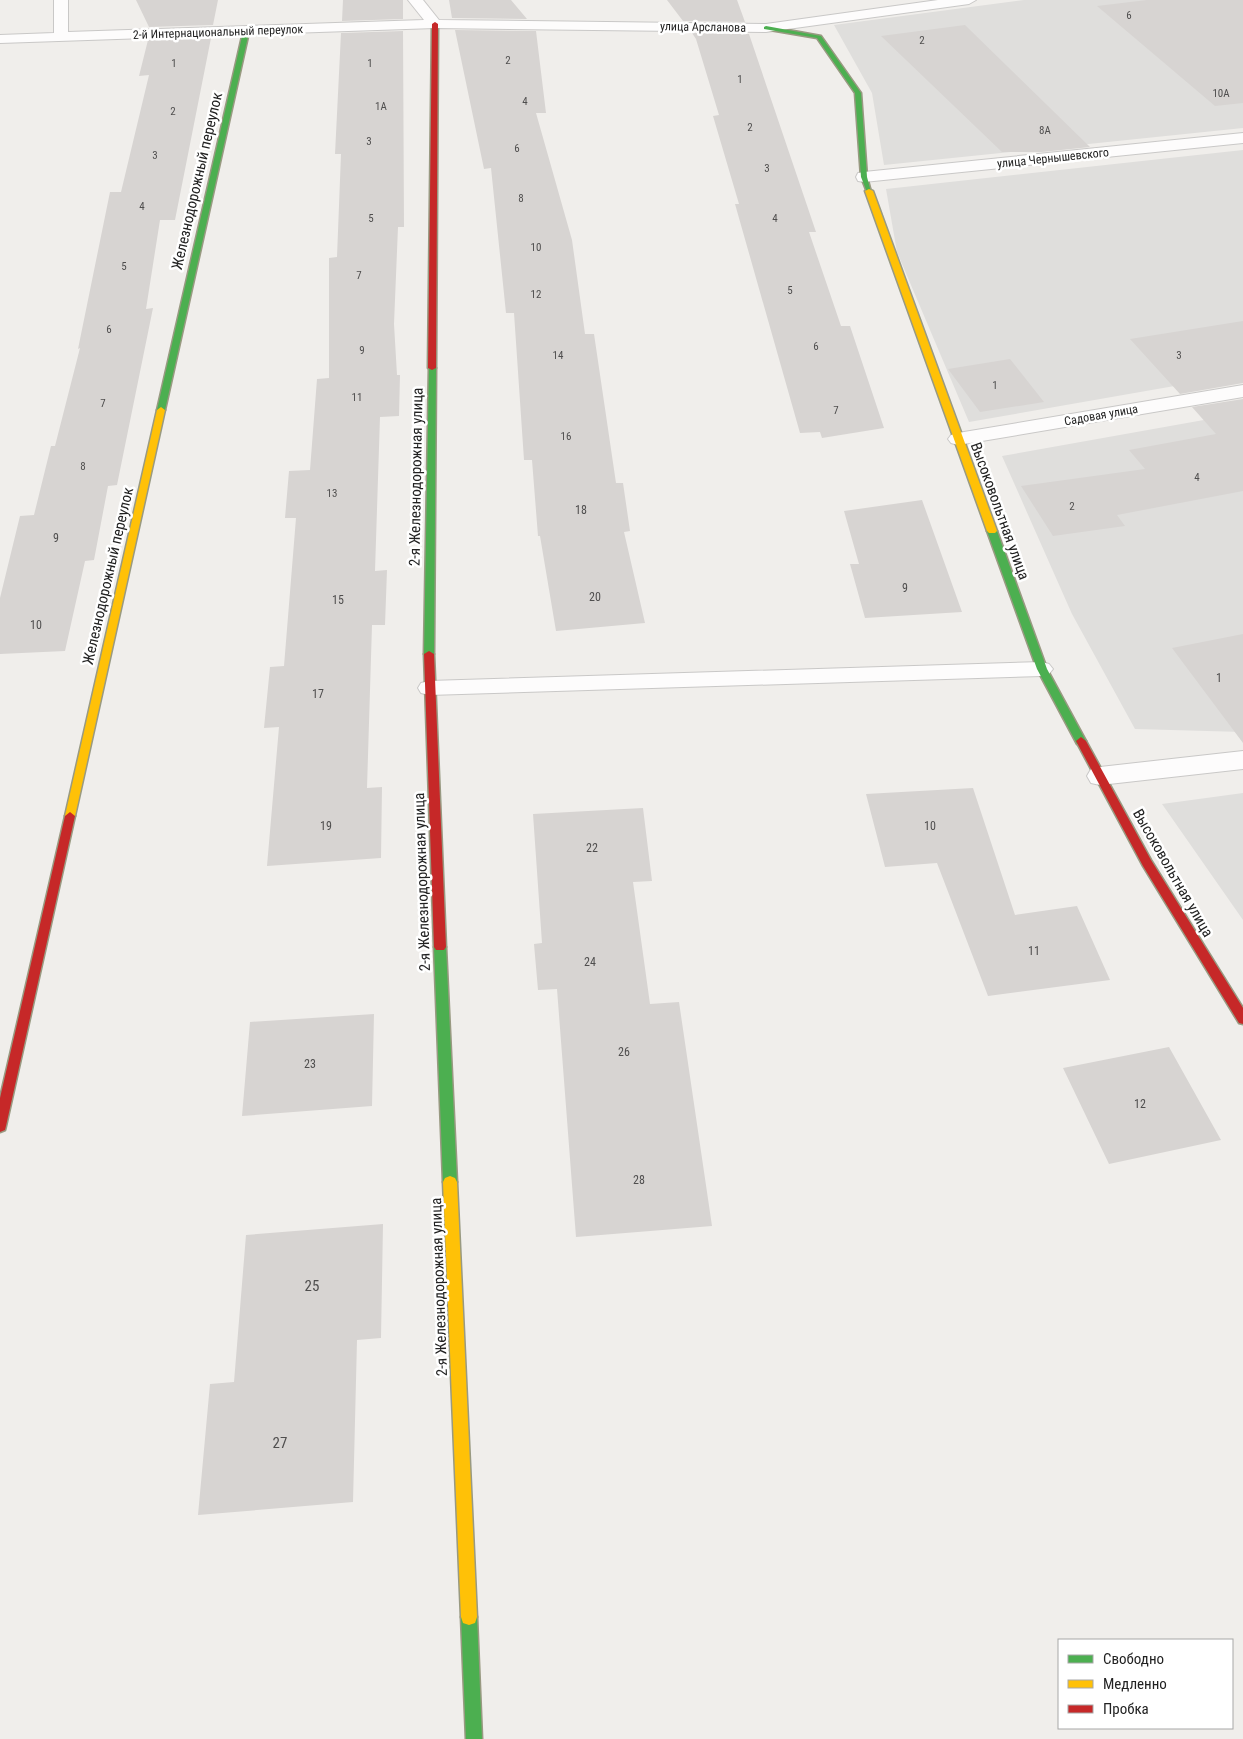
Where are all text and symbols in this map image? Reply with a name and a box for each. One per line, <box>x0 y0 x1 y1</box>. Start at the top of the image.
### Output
house number: 6 <box>1126 9 1132 22</box>
street label: улица Арсланова <box>660 19 746 35</box>
street label: 2-й Интернациональный переулок <box>133 22 304 42</box>
house number: 2 <box>919 34 925 47</box>
house number: 2 <box>505 54 511 67</box>
house number: 1 <box>171 57 177 70</box>
house number: 1 <box>367 57 373 70</box>
house number: 1 <box>737 73 743 86</box>
house number: 10А <box>1212 87 1230 100</box>
street label: Железнодорожный переулок <box>168 91 226 271</box>
house number: 4 <box>522 95 528 108</box>
house number: 1А <box>375 100 388 113</box>
house number: 2 <box>170 105 176 118</box>
house number: 2 <box>747 121 753 134</box>
house number: 8А <box>1039 124 1052 137</box>
house number: 3 <box>366 135 372 148</box>
house number: 6 <box>514 142 520 155</box>
street label: улица Чернышевского <box>996 145 1110 171</box>
house number: 3 <box>152 149 158 162</box>
house number: 3 <box>764 162 770 175</box>
house number: 8 <box>518 192 524 205</box>
house number: 4 <box>139 200 145 213</box>
house number: 5 <box>368 212 374 225</box>
house number: 4 <box>772 212 778 225</box>
house number: 10 <box>531 241 541 254</box>
house number: 5 <box>121 260 127 273</box>
house number: 7 <box>356 269 362 282</box>
house number: 5 <box>787 284 793 297</box>
house number: 12 <box>531 288 541 301</box>
house number: 6 <box>106 323 112 336</box>
house number: 6 <box>813 340 819 353</box>
house number: 9 <box>359 344 365 357</box>
house number: 14 <box>553 349 564 362</box>
house number: 3 <box>1176 349 1182 362</box>
house number: 1 <box>992 379 998 392</box>
street label: 2-я Железнодорожная улица <box>405 388 427 566</box>
house number: 11 <box>352 391 362 404</box>
house number: 7 <box>100 397 106 410</box>
street label: Садовая улица <box>1063 402 1139 428</box>
house number: 7 <box>833 404 839 417</box>
house number: 16 <box>561 430 571 443</box>
street label: Высоковольтная улица <box>967 440 1033 582</box>
house number: 8 <box>80 460 86 473</box>
house number: 4 <box>1194 471 1200 484</box>
street label: Железнодорожный переулок <box>79 486 137 666</box>
house number: 13 <box>327 487 337 500</box>
house number: 2 <box>1069 500 1075 513</box>
house number: 18 <box>575 503 587 517</box>
house number: 9 <box>53 531 59 545</box>
house number: 9 <box>902 581 908 595</box>
house number: 20 <box>589 590 601 604</box>
house number: 15 <box>332 593 344 607</box>
house number: 10 <box>30 618 42 632</box>
house number: 1 <box>1216 671 1222 685</box>
house number: 17 <box>312 687 324 701</box>
street label: 2-я Железнодорожная улица <box>410 792 434 972</box>
street label: Высоковольтная улица <box>1129 806 1217 940</box>
house number: 19 <box>320 819 332 833</box>
house number: 10 <box>924 819 936 833</box>
house number: 22 <box>586 841 598 855</box>
house number: 11 <box>1028 944 1040 958</box>
house number: 24 <box>584 955 596 969</box>
house number: 26 <box>618 1045 630 1059</box>
house number: 23 <box>304 1057 316 1071</box>
house number: 12 <box>1134 1097 1146 1111</box>
house number: 28 <box>633 1173 645 1187</box>
street label: 2-я Железнодорожная улица <box>427 1197 451 1377</box>
house number: 25 <box>305 1277 319 1295</box>
house number: 27 <box>273 1434 287 1452</box>
legend <box>1058 1639 1233 1729</box>
text: Свободно <box>1103 1650 1164 1668</box>
text: Медленно <box>1103 1675 1167 1693</box>
text: Пробка <box>1103 1700 1149 1718</box>

